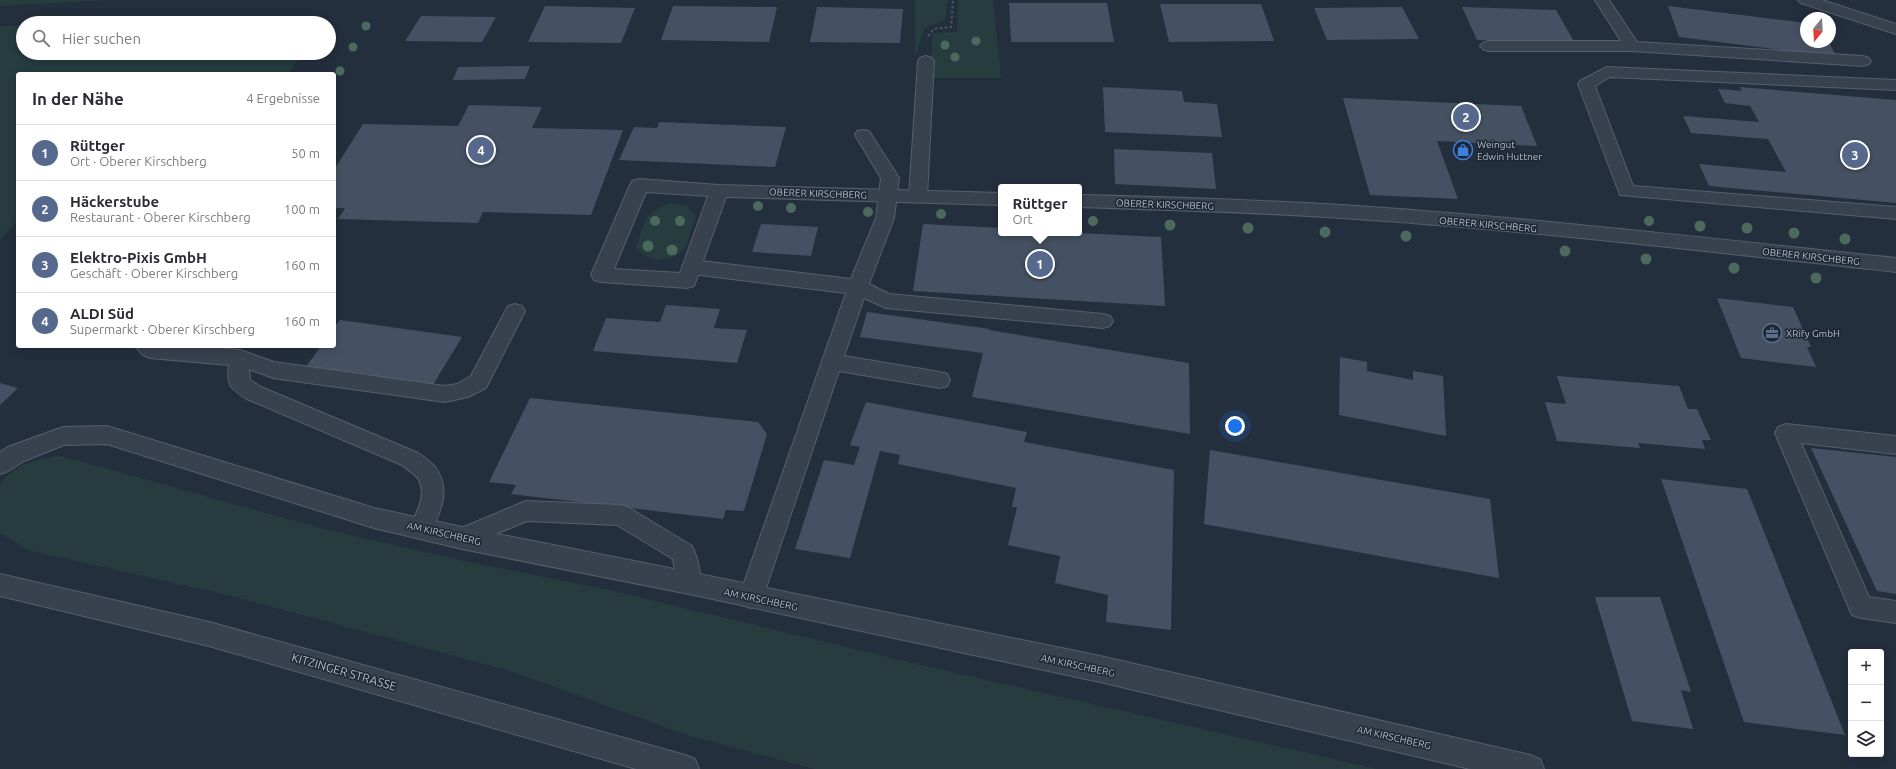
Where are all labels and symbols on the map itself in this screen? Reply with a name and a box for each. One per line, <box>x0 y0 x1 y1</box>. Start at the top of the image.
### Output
north arrow <box>1800 12 1836 48</box>
pin: 2 <box>1453 102 1479 132</box>
pin: 4 <box>468 135 494 165</box>
shop icon: Weingut Edwin Huttner <box>1452 139 1474 161</box>
place label: Weingut Edwin Huttner <box>1477 139 1542 162</box>
pin: 3 <box>1842 140 1868 170</box>
street label: OBERER KIRSCHBERG <box>769 186 867 201</box>
street label: OBERER KIRSCHBERG <box>1116 197 1214 212</box>
street label: OBERER KIRSCHBERG <box>1439 215 1537 234</box>
street label: OBERER KIRSCHBERG <box>1762 246 1860 267</box>
pin: 1 <box>1027 249 1053 279</box>
office icon: XRify GmbH <box>1761 322 1783 344</box>
place label: XRify GmbH <box>1786 328 1840 339</box>
your location <box>1225 416 1245 436</box>
street label: AM KIRSCHBERG <box>406 520 482 547</box>
street label: AM KIRSCHBERG <box>723 586 799 613</box>
street label: KITZINGER STRASSE <box>290 650 398 693</box>
street label: AM KIRSCHBERG <box>1040 652 1116 679</box>
street label: AM KIRSCHBERG <box>1356 724 1432 751</box>

